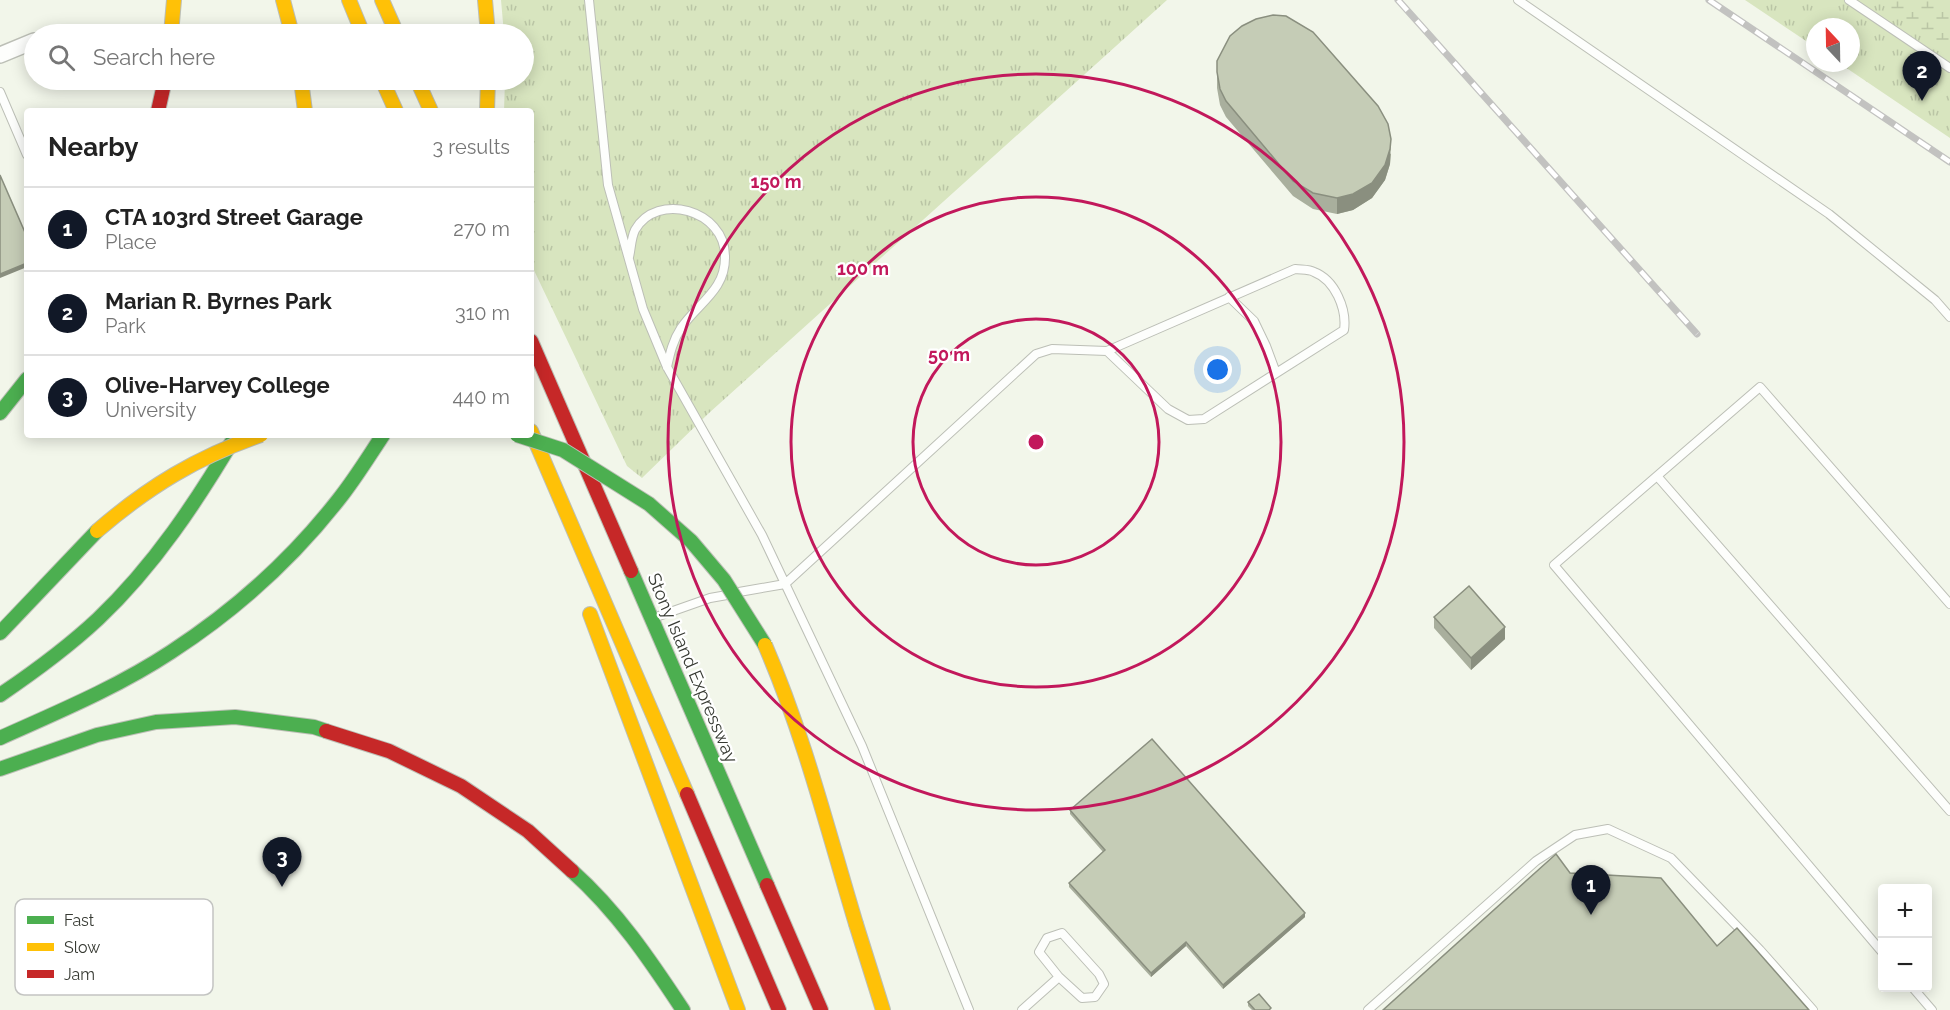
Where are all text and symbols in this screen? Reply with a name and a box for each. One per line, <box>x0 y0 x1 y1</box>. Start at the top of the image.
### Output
north arrow <box>1806 18 1860 72</box>
search box <box>24 24 534 90</box>
icon: search <box>45 41 78 74</box>
text: Search here <box>93 44 215 70</box>
pin: 2 <box>1902 51 1942 101</box>
text: Nearby <box>48 132 138 162</box>
text: 3 results <box>432 135 510 159</box>
text: 150 m <box>751 171 802 192</box>
text: CTA 103rd Street Garage <box>105 204 363 230</box>
text: 1 <box>63 217 72 241</box>
text: 270 m <box>453 217 510 241</box>
text: Place <box>105 230 156 254</box>
text: 100 m <box>837 258 889 279</box>
text: Marian R. Byrnes Park <box>105 288 332 314</box>
text: 2 <box>62 301 73 325</box>
text: 310 m <box>455 301 510 325</box>
text: Park <box>105 314 146 338</box>
text: 50 m <box>928 344 970 365</box>
your location <box>1203 355 1232 384</box>
text: Olive-Harvey College <box>105 372 330 398</box>
text: 3 <box>62 385 73 409</box>
text: 440 m <box>452 385 510 409</box>
text: University <box>105 398 197 422</box>
centre of rings <box>1026 432 1046 452</box>
street label: Stony Island Expressway <box>643 570 743 766</box>
pin: 3 <box>262 838 302 887</box>
pin: 1 <box>1572 866 1610 915</box>
map controls <box>1878 884 1932 992</box>
button: + <box>1878 884 1932 938</box>
legend <box>15 899 213 995</box>
text: Fast <box>64 911 95 930</box>
text: Slow <box>64 938 100 957</box>
button: − <box>1878 938 1932 992</box>
text: Jam <box>64 965 95 984</box>

